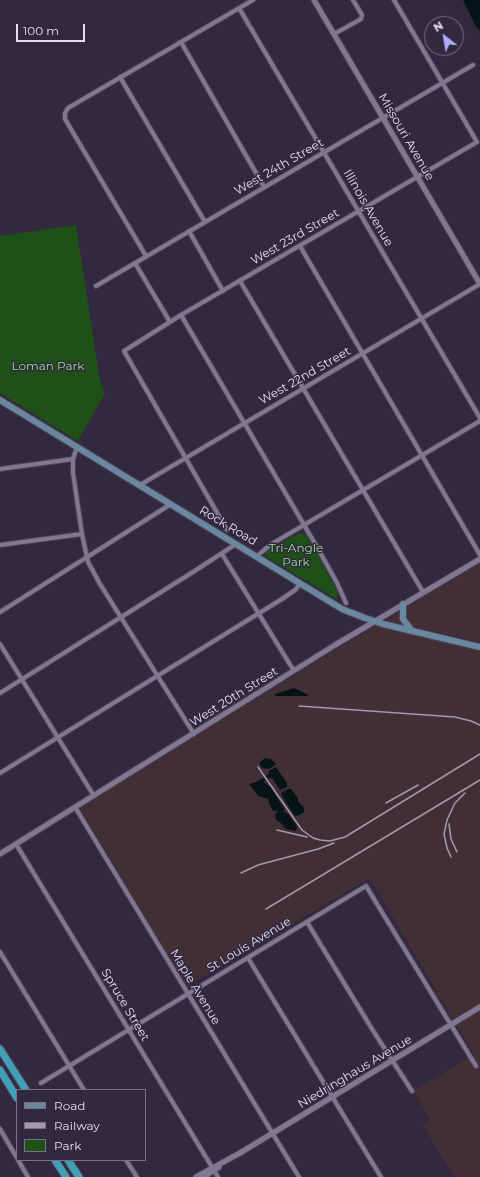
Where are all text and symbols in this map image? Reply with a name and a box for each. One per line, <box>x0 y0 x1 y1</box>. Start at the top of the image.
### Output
scale bar <box>18 16 87 42</box>
north arrow <box>424 16 464 56</box>
text: N <box>431 18 446 35</box>
text: 100 m <box>23 23 59 38</box>
street label: Missouri Avenue <box>375 91 437 183</box>
street label: West 24th Street <box>232 136 326 198</box>
street label: Illinois Avenue <box>340 167 396 249</box>
street label: West 23rd Street <box>248 206 342 268</box>
street label: West 22nd Street <box>257 344 353 408</box>
park label: Loman Park <box>12 359 84 373</box>
street label: Rock Road <box>197 503 259 549</box>
park label: Tri-Angle Park <box>269 541 323 569</box>
street label: West 20th Street <box>187 664 281 730</box>
street label: St Louis Avenue <box>204 914 294 976</box>
street label: Maple Avenue <box>167 947 223 1027</box>
street label: Spruce Street <box>98 966 152 1044</box>
street label: Niedringhaus Avenue <box>295 1032 415 1112</box>
legend <box>16 1089 146 1161</box>
text: Road <box>54 1098 85 1113</box>
text: Railway <box>54 1118 100 1133</box>
text: Park <box>54 1138 81 1153</box>

